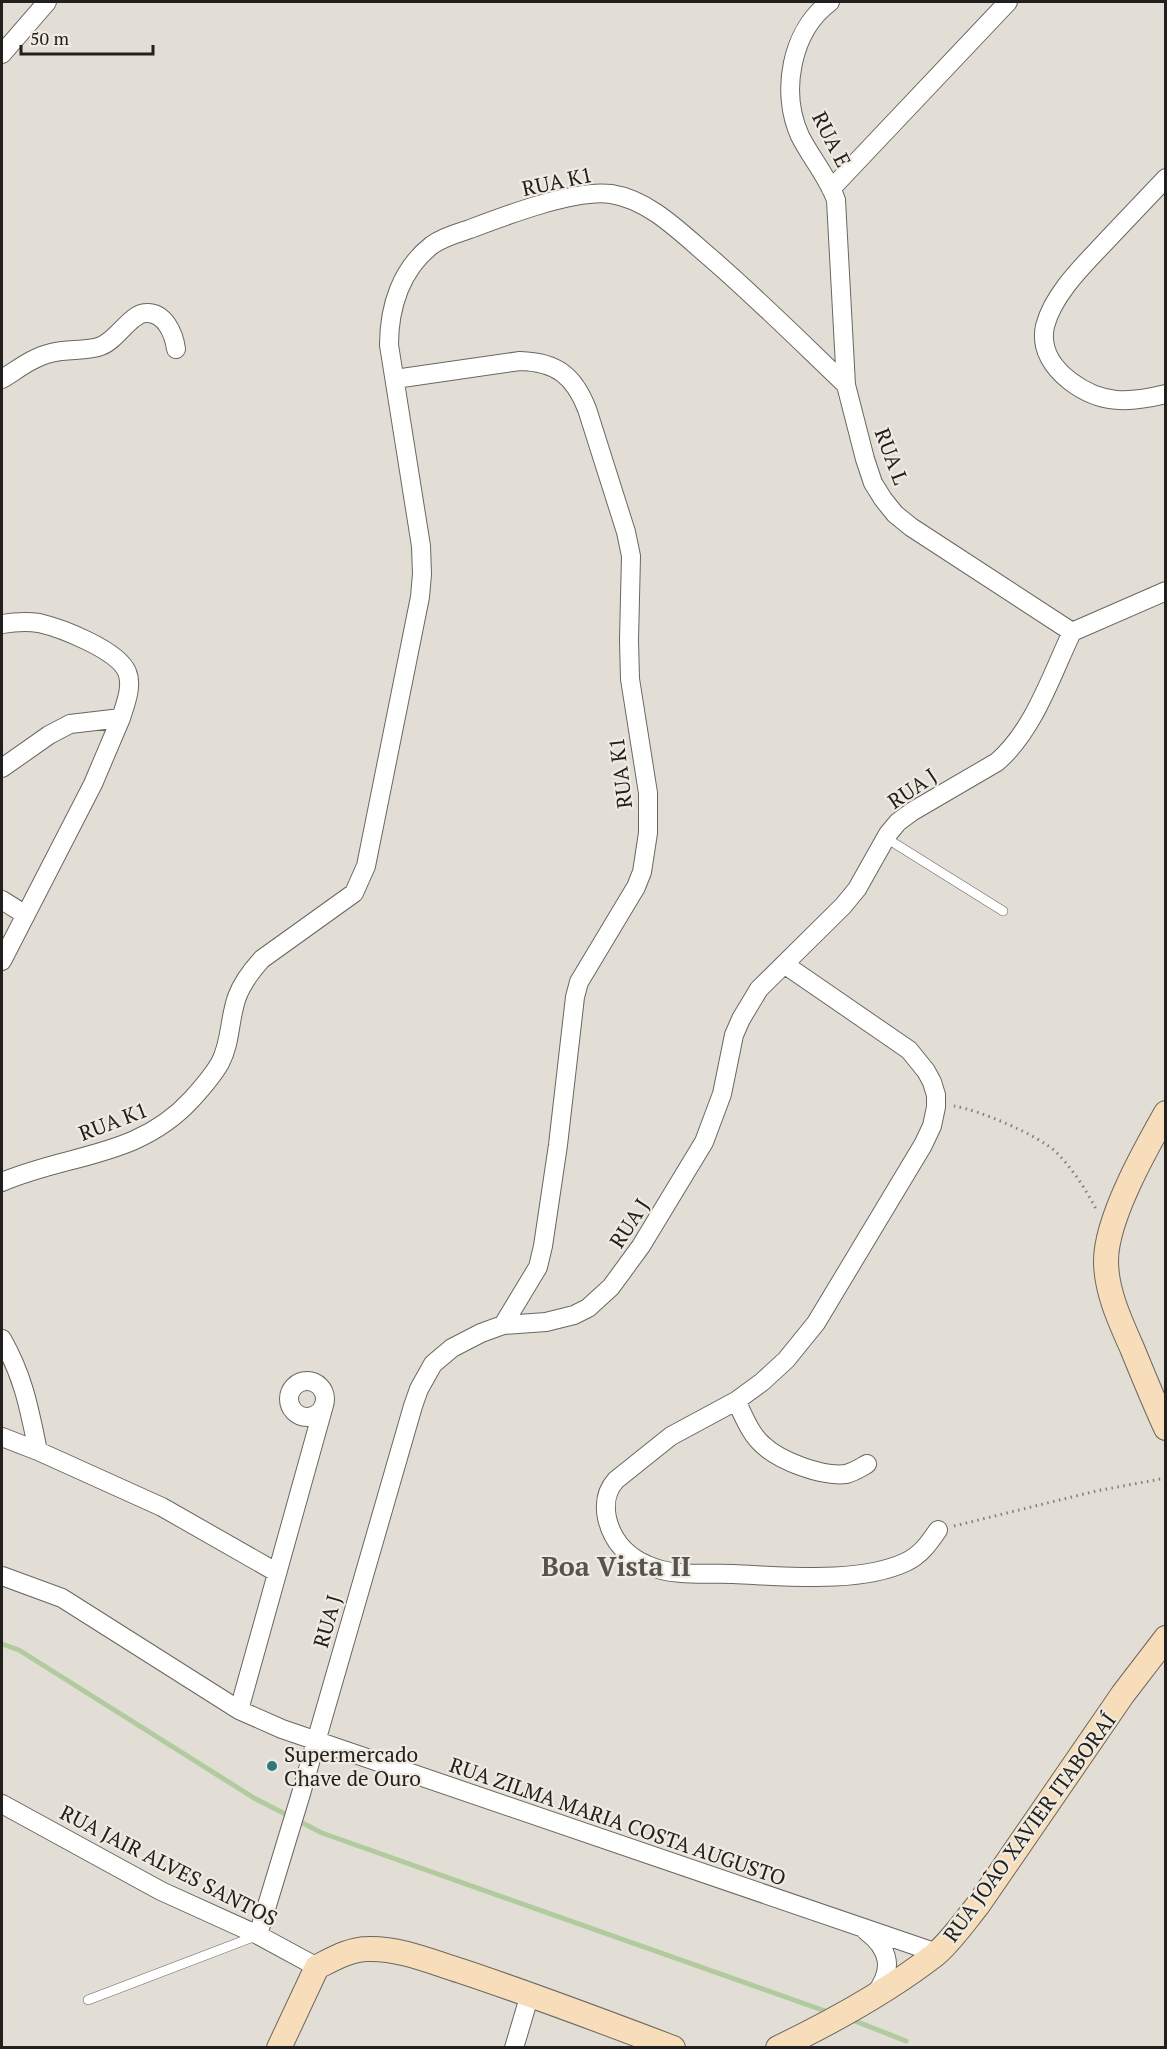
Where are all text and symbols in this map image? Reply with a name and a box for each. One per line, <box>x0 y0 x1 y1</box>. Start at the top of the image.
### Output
scale bar <box>21 18 153 56</box>
text: 50 m <box>30 26 70 50</box>
street label: RUA E <box>806 106 858 172</box>
street label: RUA K1 <box>519 160 595 202</box>
street label: RUA L <box>869 424 916 489</box>
street label: RUA K1 <box>602 736 638 810</box>
street label: RUA J <box>882 761 942 815</box>
street label: RUA K1 <box>75 1095 151 1147</box>
street label: RUA J <box>603 1193 655 1253</box>
district label: Boa Vista II <box>541 1548 691 1584</box>
street label: RUA J <box>306 1591 348 1651</box>
street label: RUA JOÃO XAVIER ITABORAÍ <box>936 1706 1122 1947</box>
place label: Supermercado Chave de Ouro <box>284 1740 421 1792</box>
street label: RUA ZILMA MARIA COSTA AUGUSTO <box>446 1750 790 1892</box>
marker: Supermercado Chave de Ouro <box>265 1759 279 1773</box>
street label: RUA JAIR ALVES SANTOS <box>55 1798 283 1932</box>

